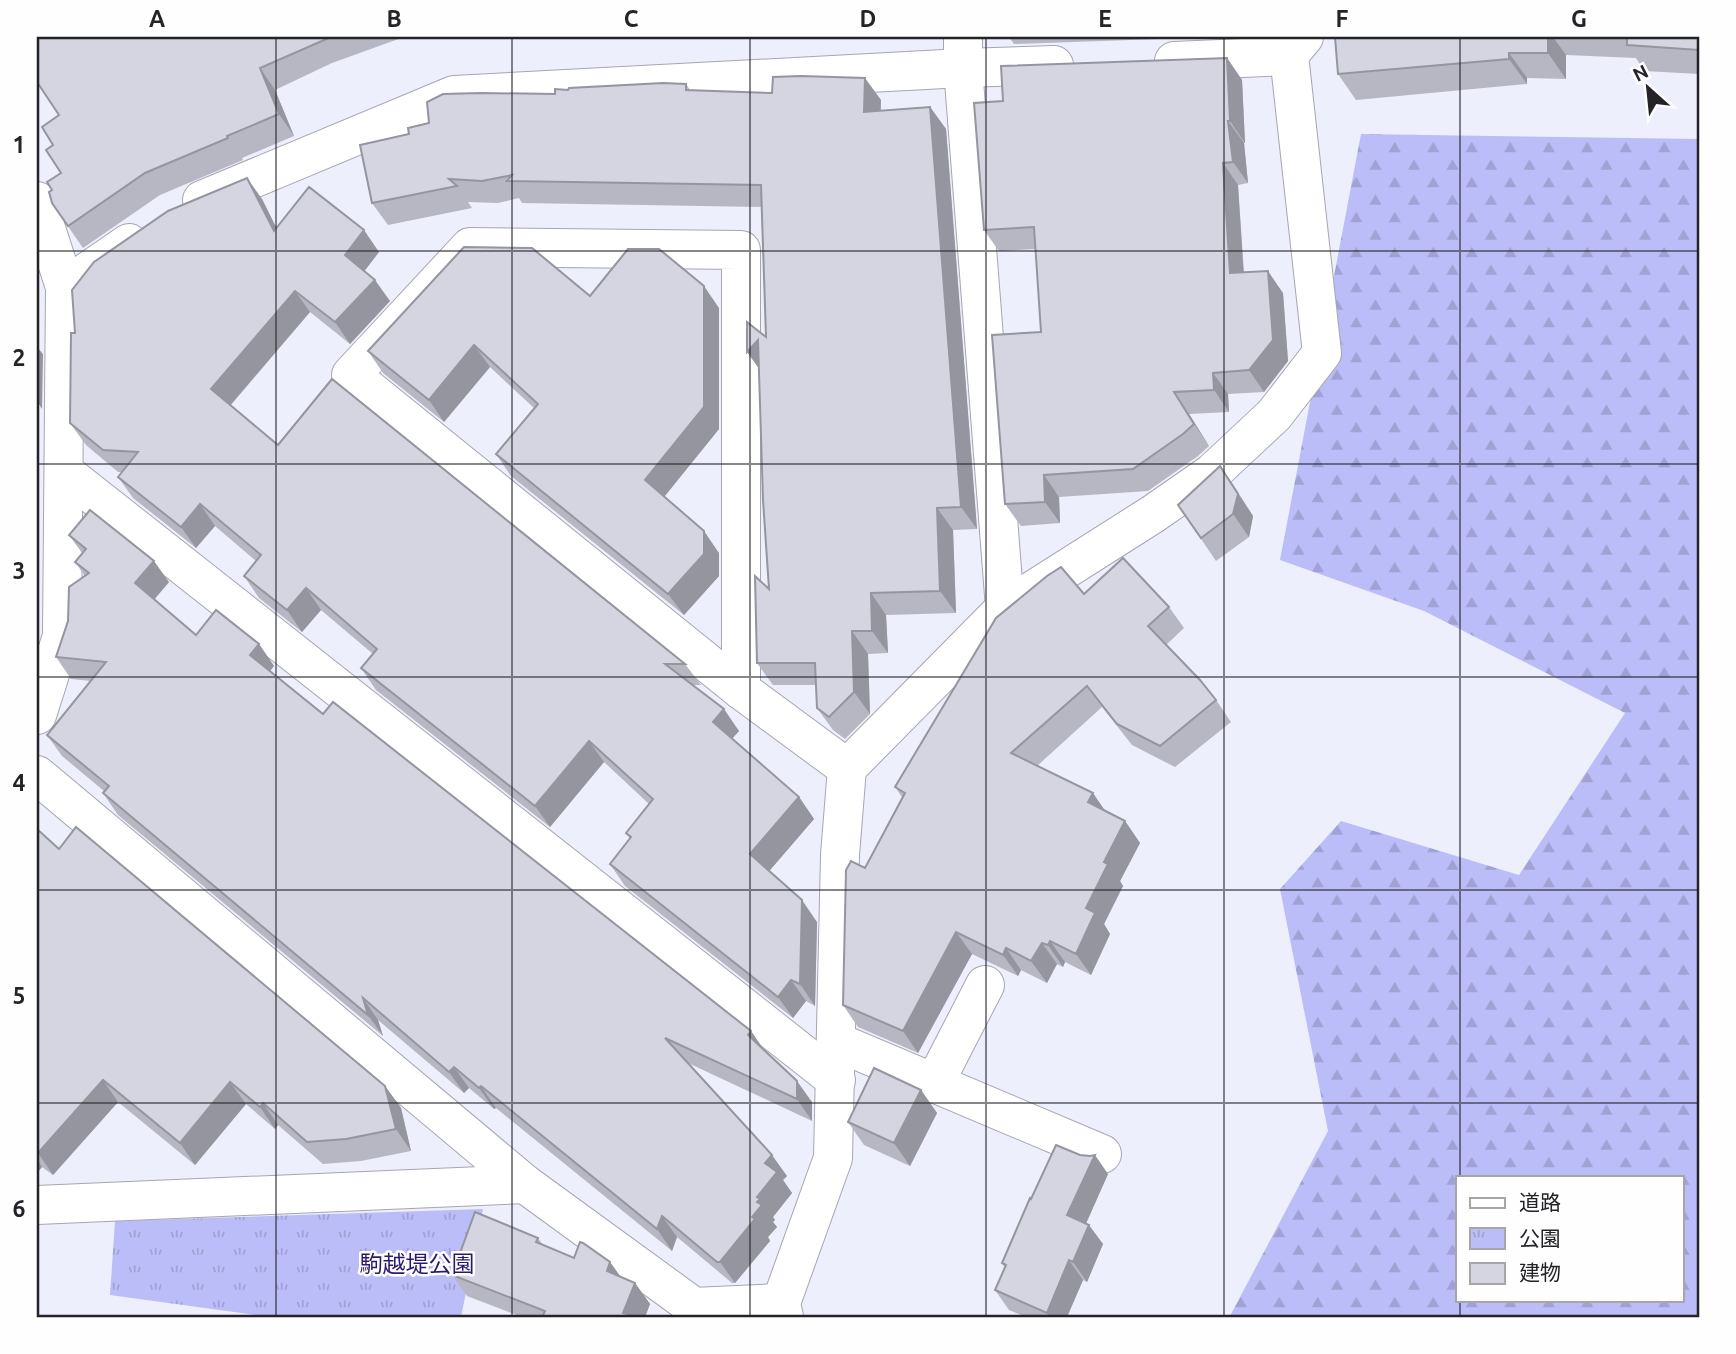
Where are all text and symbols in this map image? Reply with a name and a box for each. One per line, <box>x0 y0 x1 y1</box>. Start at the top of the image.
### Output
text: A <box>149 6 165 31</box>
text: B <box>386 6 402 31</box>
text: C <box>624 6 639 31</box>
text: D <box>860 6 876 31</box>
text: E <box>1098 6 1112 31</box>
text: F <box>1336 6 1349 31</box>
text: G <box>1571 6 1587 31</box>
north arrow <box>1614 52 1684 122</box>
text: N <box>1629 60 1652 86</box>
text: 1 <box>13 132 25 157</box>
text: 2 <box>13 345 25 370</box>
text: 3 <box>13 558 25 583</box>
text: 4 <box>13 770 26 795</box>
text: 5 <box>13 983 25 1008</box>
legend <box>1456 1176 1684 1302</box>
text: 道路 <box>1519 1190 1561 1214</box>
text: 6 <box>13 1196 26 1221</box>
text: 公園 <box>1519 1226 1561 1250</box>
park label: 駒越堤公園 <box>360 1251 475 1276</box>
text: 建物 <box>1519 1260 1561 1284</box>

